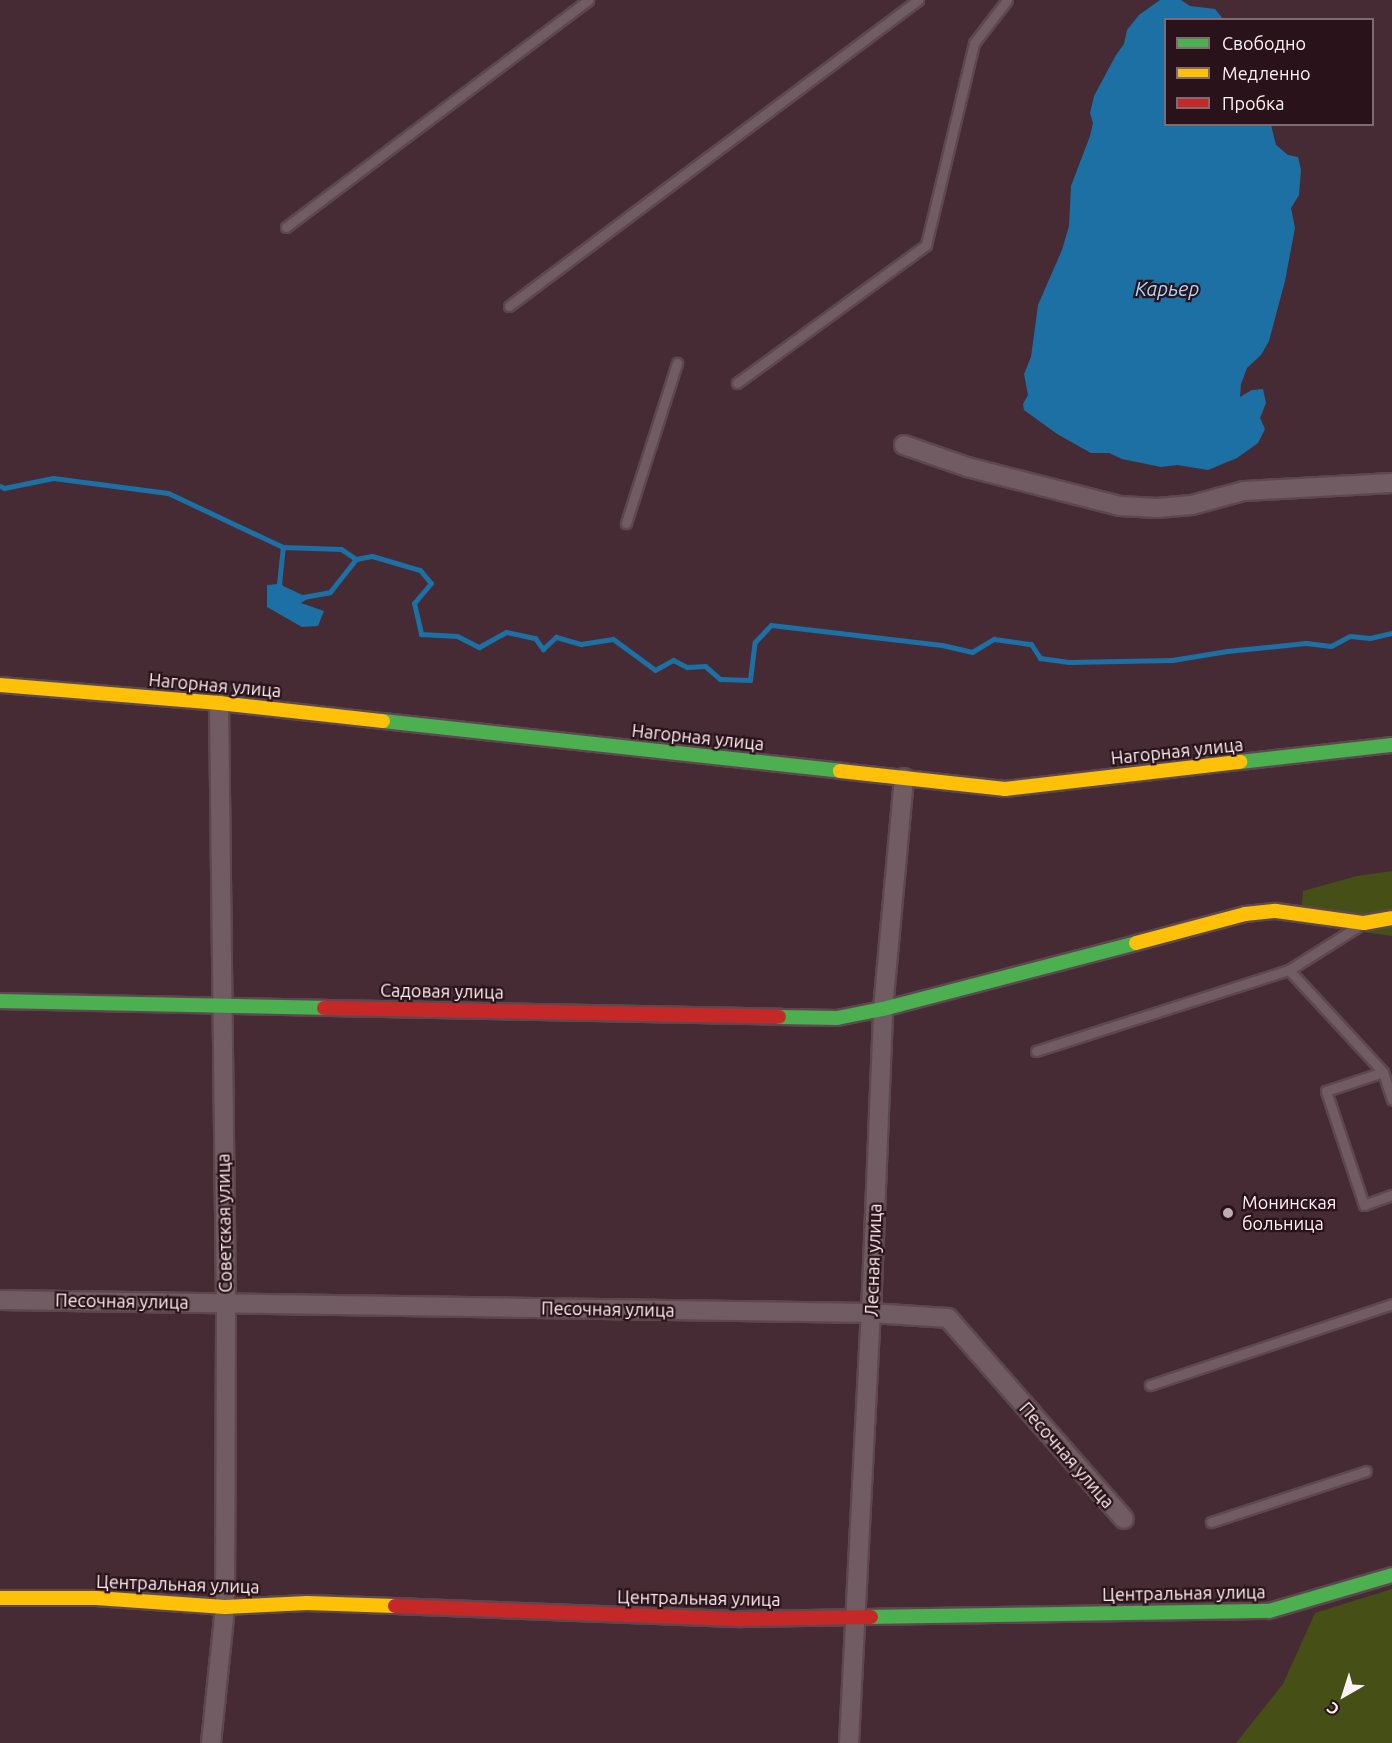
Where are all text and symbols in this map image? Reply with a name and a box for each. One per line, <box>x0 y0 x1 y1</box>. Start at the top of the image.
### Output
legend <box>1164 18 1374 126</box>
text: Свободно <box>1222 33 1306 53</box>
text: Медленно <box>1222 63 1311 83</box>
text: Пробка <box>1222 93 1285 113</box>
water label: Карьер <box>1135 276 1199 300</box>
street label: Нагорная улица <box>148 668 282 702</box>
street label: Нагорная улица <box>631 719 765 755</box>
street label: Нагорная улица <box>1110 733 1244 769</box>
street label: Садовая улица <box>380 979 504 1003</box>
street label: Советская улица <box>212 1153 236 1293</box>
place label: Монинская больница <box>1242 1192 1336 1234</box>
street label: Лесная улица <box>860 1203 886 1317</box>
marker: Монинская больница <box>1219 1204 1237 1222</box>
street label: Песочная улица <box>55 1289 189 1313</box>
street label: Песочная улица <box>541 1297 675 1321</box>
street label: Песочная улица <box>1015 1398 1119 1512</box>
street label: Центральная улица <box>96 1570 260 1598</box>
street label: Центральная улица <box>1102 1581 1266 1605</box>
street label: Центральная улица <box>617 1586 781 1610</box>
north arrow <box>1314 1665 1374 1725</box>
text: С <box>1323 1699 1342 1719</box>

